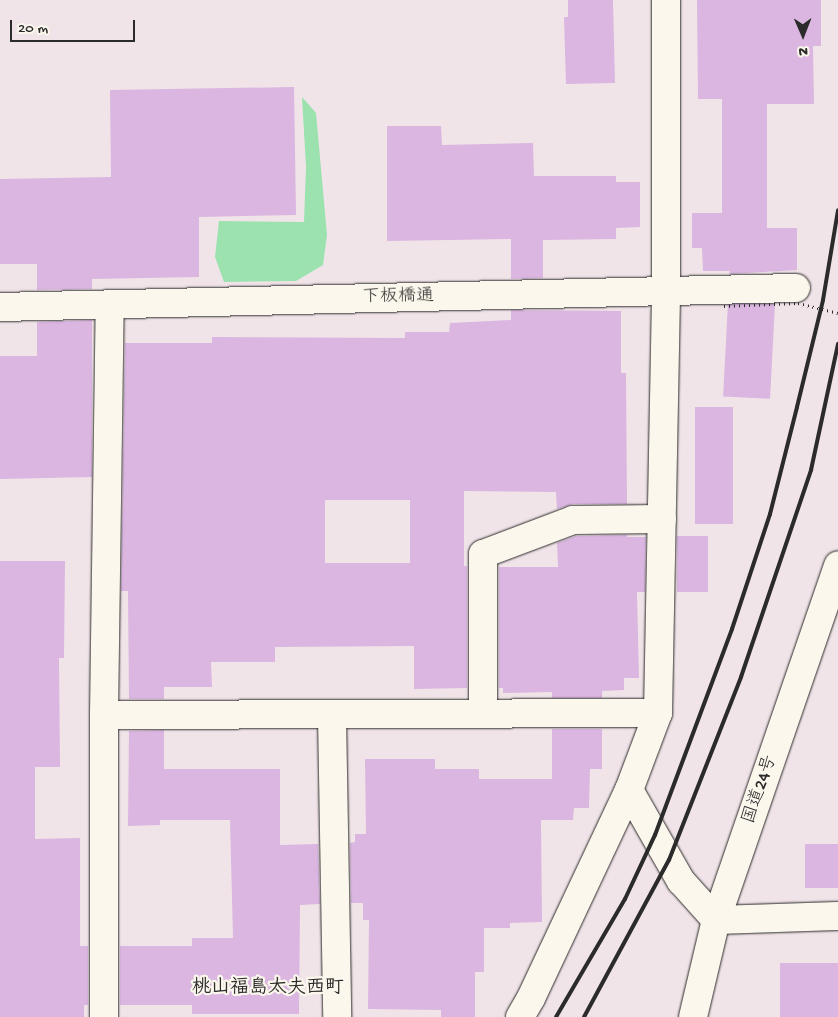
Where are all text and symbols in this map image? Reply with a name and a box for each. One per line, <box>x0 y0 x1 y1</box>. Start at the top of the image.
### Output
scale bar <box>12 10 138 42</box>
north arrow <box>778 10 828 60</box>
text: 20 m <box>18 20 48 38</box>
text: N <box>799 42 808 59</box>
street label: 下板橋通 <box>362 287 434 309</box>
street label: 国道24号 <box>739 753 783 827</box>
district label: 桃山福島太夫西町 <box>192 978 344 1000</box>

